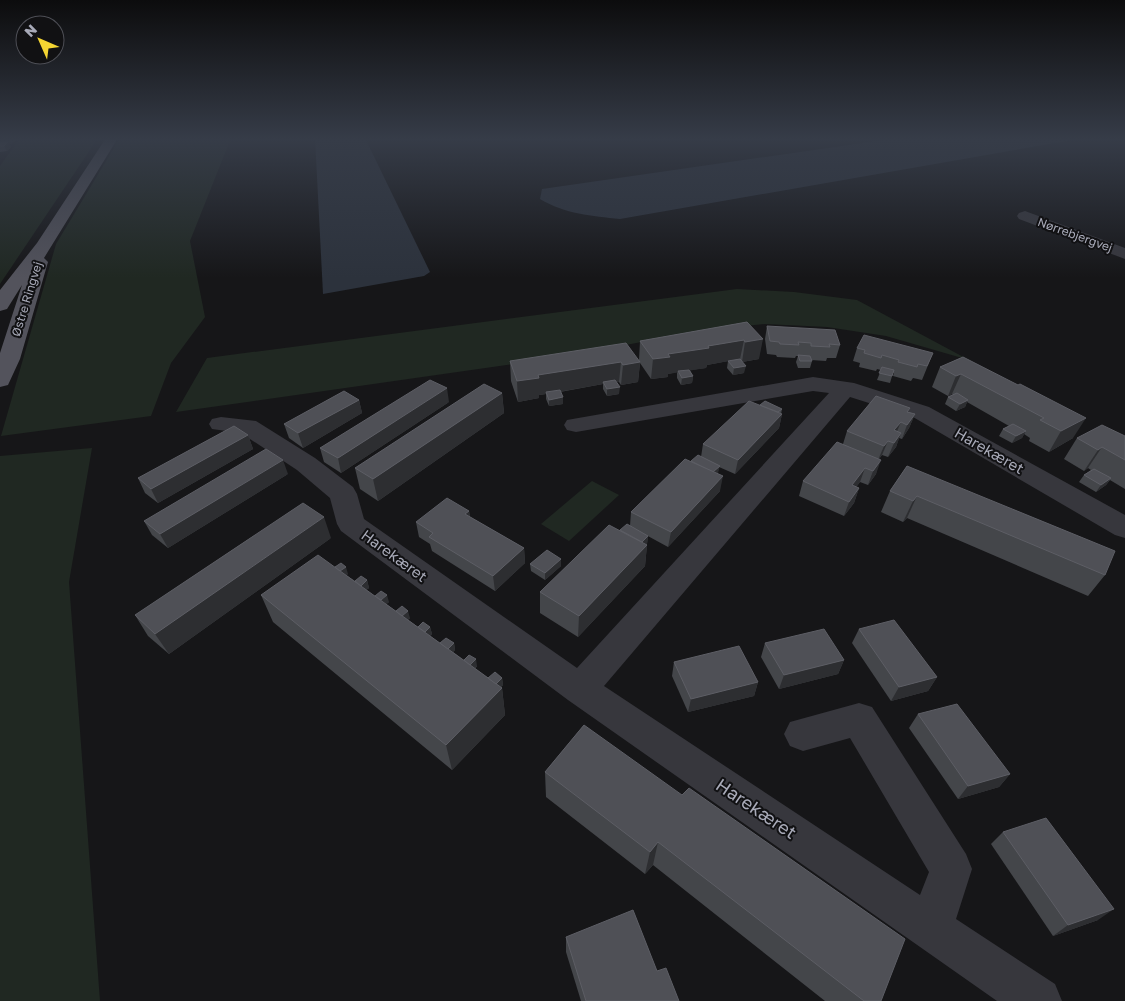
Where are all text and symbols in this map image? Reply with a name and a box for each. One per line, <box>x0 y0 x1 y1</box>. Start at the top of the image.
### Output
north arrow <box>15 15 65 65</box>
text: N <box>21 21 40 40</box>
street label: Nørrebjergvej <box>1036 214 1115 255</box>
street label: Østre Ringvej <box>8 260 45 338</box>
street label: Harekæret <box>952 423 1027 477</box>
street label: Harekæret <box>358 525 431 585</box>
street label: Harekæret <box>712 773 801 843</box>

